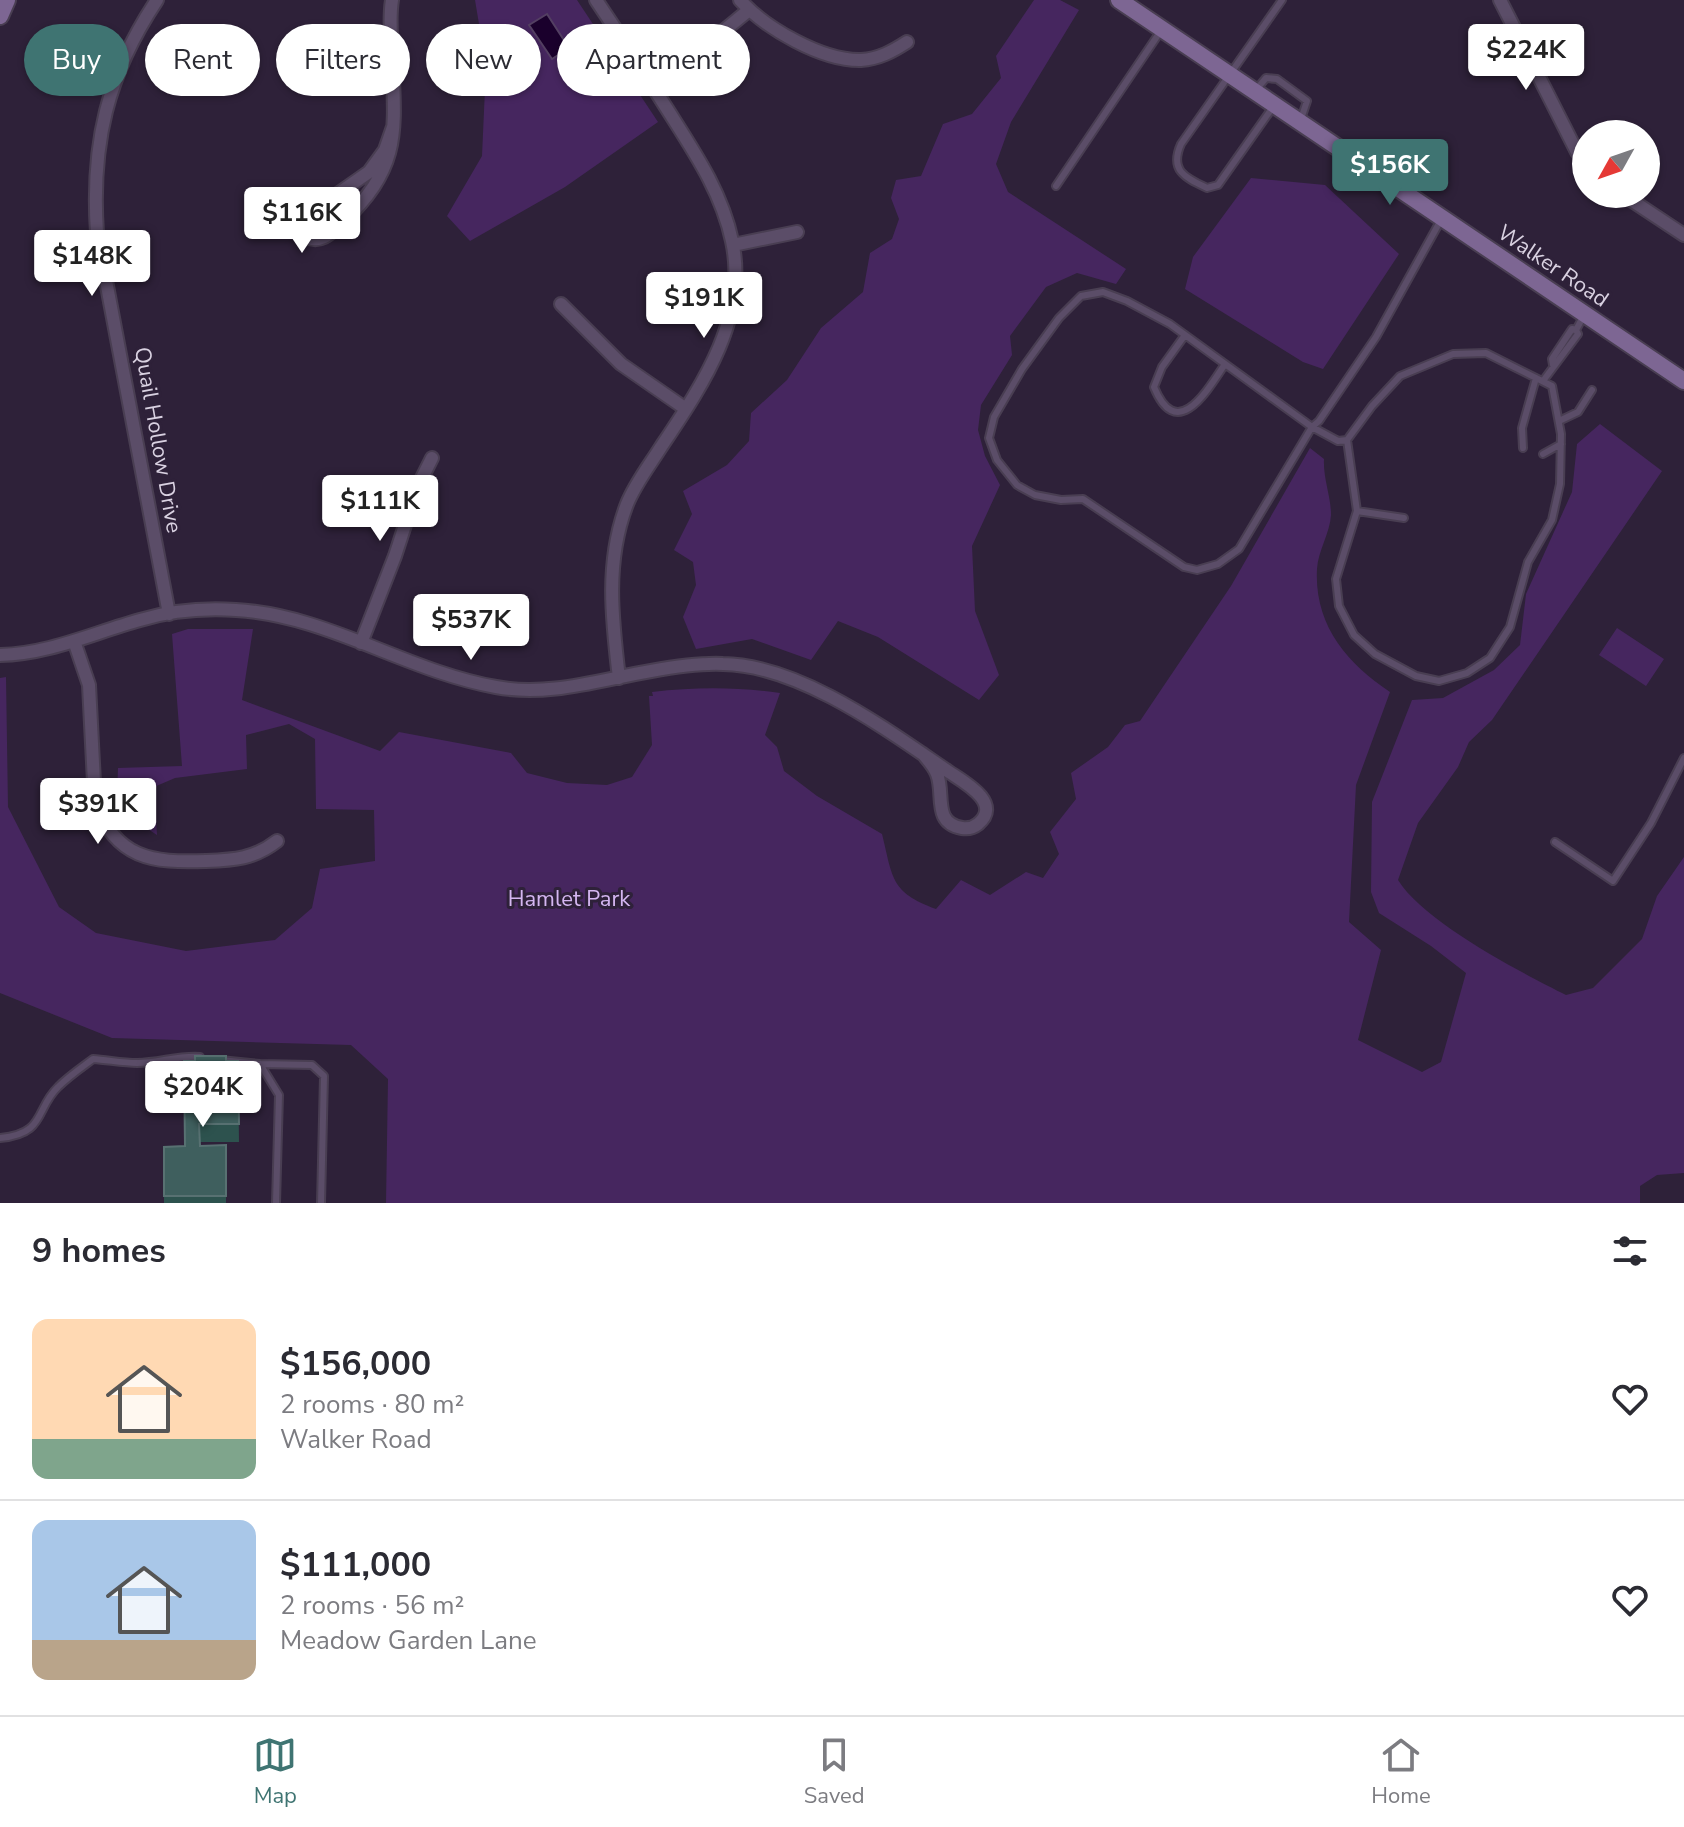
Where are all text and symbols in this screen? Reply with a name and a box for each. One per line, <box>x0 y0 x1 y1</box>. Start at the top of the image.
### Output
chip: Buy <box>24 24 129 96</box>
chip: Rent <box>145 24 260 96</box>
chip: Filters <box>276 24 410 96</box>
chip: New <box>426 24 541 96</box>
chip: Apartment <box>557 24 750 96</box>
pin: $224K <box>1470 24 1582 92</box>
text: $224K <box>1486 32 1566 67</box>
north arrow <box>1572 120 1660 208</box>
map controls <box>1572 120 1660 208</box>
pin: $156K <box>1334 139 1446 207</box>
text: $156K <box>1350 147 1430 182</box>
pin: $116K <box>246 187 358 255</box>
text: $116K <box>262 195 342 230</box>
street label: Walker Road <box>1491 218 1615 314</box>
pin: $148K <box>36 230 148 298</box>
text: $148K <box>52 238 132 273</box>
pin: $191K <box>648 272 760 340</box>
text: $191K <box>664 280 744 315</box>
street label: Quail Hollow Drive <box>127 345 189 535</box>
pin: $111K <box>324 475 436 543</box>
text: $111K <box>340 483 420 518</box>
pin: $537K <box>415 594 527 662</box>
text: $537K <box>431 602 511 637</box>
pin: $391K <box>42 778 154 846</box>
text: $391K <box>58 786 138 821</box>
park label: Hamlet Park <box>508 884 631 914</box>
pin: $204K <box>147 1061 259 1129</box>
text: $204K <box>163 1069 243 1104</box>
text: 9 homes <box>32 1228 166 1274</box>
icon: filters <box>1608 1229 1652 1273</box>
text: $156,000 <box>280 1341 431 1387</box>
icon: home <box>96 1351 192 1447</box>
icon: heart <box>1608 1377 1652 1421</box>
text: 2 rooms · 80 m² <box>280 1387 464 1422</box>
text: Walker Road <box>280 1422 432 1457</box>
text: $111,000 <box>280 1542 431 1588</box>
icon: home <box>96 1552 192 1648</box>
icon: heart <box>1608 1578 1652 1622</box>
text: 2 rooms · 56 m² <box>280 1588 464 1623</box>
text: Meadow Garden Lane <box>280 1623 537 1658</box>
tab: Map <box>253 1733 297 1811</box>
tab: Saved <box>804 1733 865 1811</box>
tab: Home <box>1371 1733 1431 1811</box>

